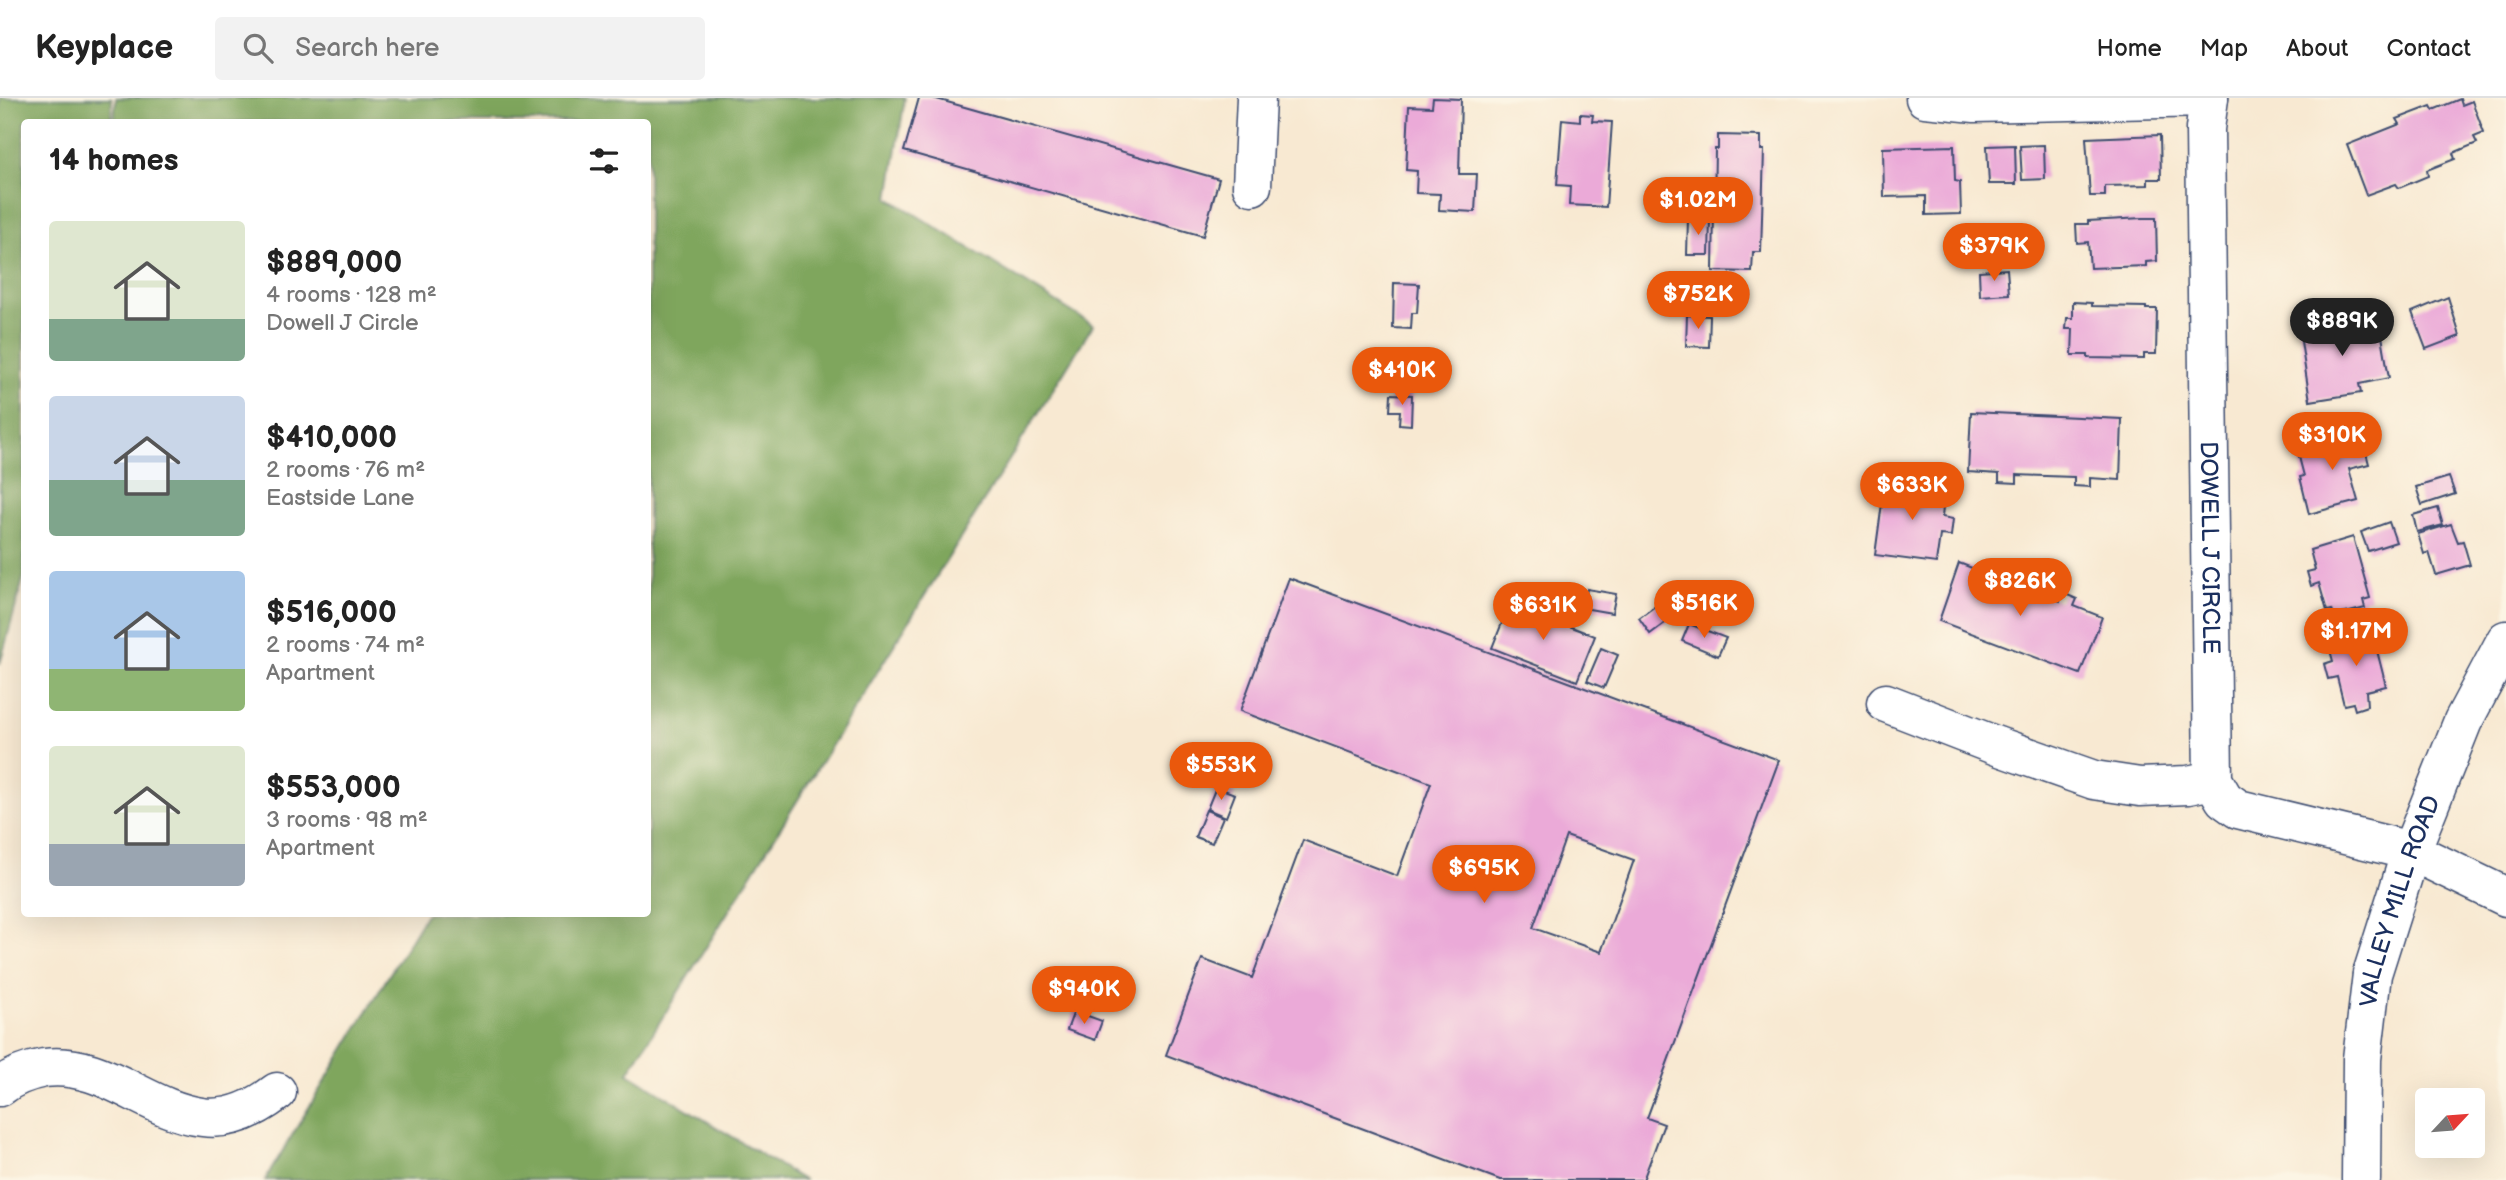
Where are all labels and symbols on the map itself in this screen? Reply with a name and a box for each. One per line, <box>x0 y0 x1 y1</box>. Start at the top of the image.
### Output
pin: $1.02M <box>1641 178 1755 237</box>
pin: $379K <box>1945 223 2043 283</box>
pin: $752K <box>1649 272 1747 331</box>
pin: $889K <box>2293 299 2391 358</box>
pin: $410K <box>1353 348 1451 407</box>
pin: $310K <box>2283 412 2381 472</box>
street label: DOWELL J CIRCLE <box>2194 441 2225 654</box>
pin: $633K <box>1863 462 1961 522</box>
pin: $826K <box>1971 559 2069 618</box>
pin: $516K <box>1655 580 1753 640</box>
pin: $631K <box>1494 582 1592 642</box>
pin: $1.17M <box>2299 608 2413 668</box>
pin: $553K <box>1172 742 1270 802</box>
street label: VALLEY MILL ROAD <box>2354 791 2447 1008</box>
pin: $695K <box>1435 846 1533 905</box>
pin: $940K <box>1035 967 1133 1026</box>
north arrow <box>2415 1088 2485 1158</box>

